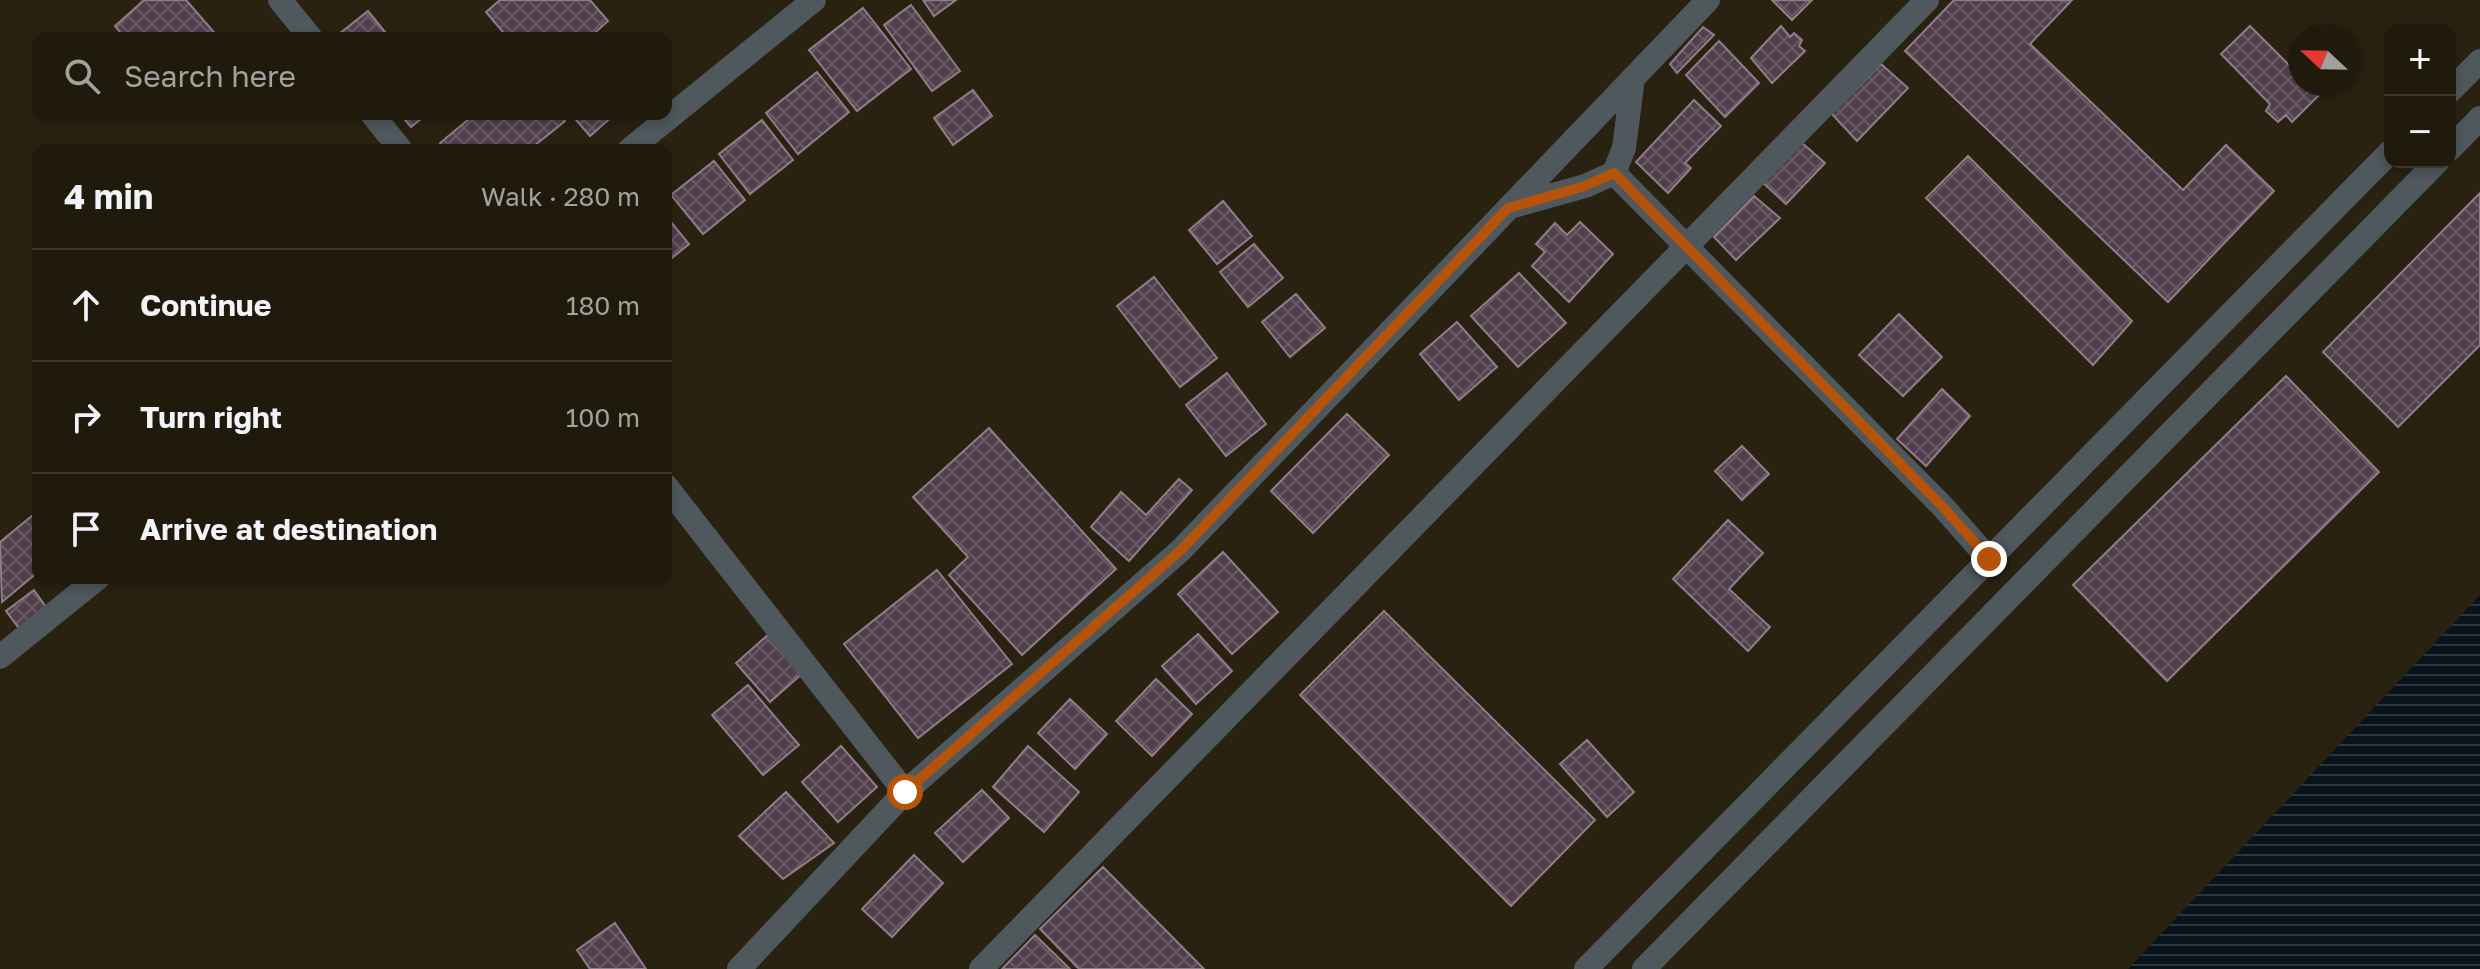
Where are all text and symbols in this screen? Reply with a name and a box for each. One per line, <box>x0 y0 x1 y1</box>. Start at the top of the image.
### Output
north arrow <box>2288 24 2360 96</box>
map controls <box>2384 24 2456 168</box>
button: + <box>2384 24 2456 96</box>
search box <box>32 32 672 120</box>
icon: search <box>60 54 104 98</box>
text: Search here <box>124 58 296 94</box>
button: − <box>2384 96 2456 168</box>
text: 4 min <box>64 176 153 216</box>
text: Walk · 280 m <box>481 181 640 212</box>
icon: ahead <box>64 283 108 327</box>
text: Continue <box>140 287 271 323</box>
text: 180 m <box>566 290 640 321</box>
icon: right <box>64 395 108 439</box>
text: Turn right <box>140 399 282 435</box>
text: 100 m <box>566 402 640 433</box>
icon: arrive <box>64 507 108 551</box>
text: Arrive at destination <box>140 511 437 547</box>
route end <box>1971 541 2007 577</box>
route start <box>887 774 923 810</box>

